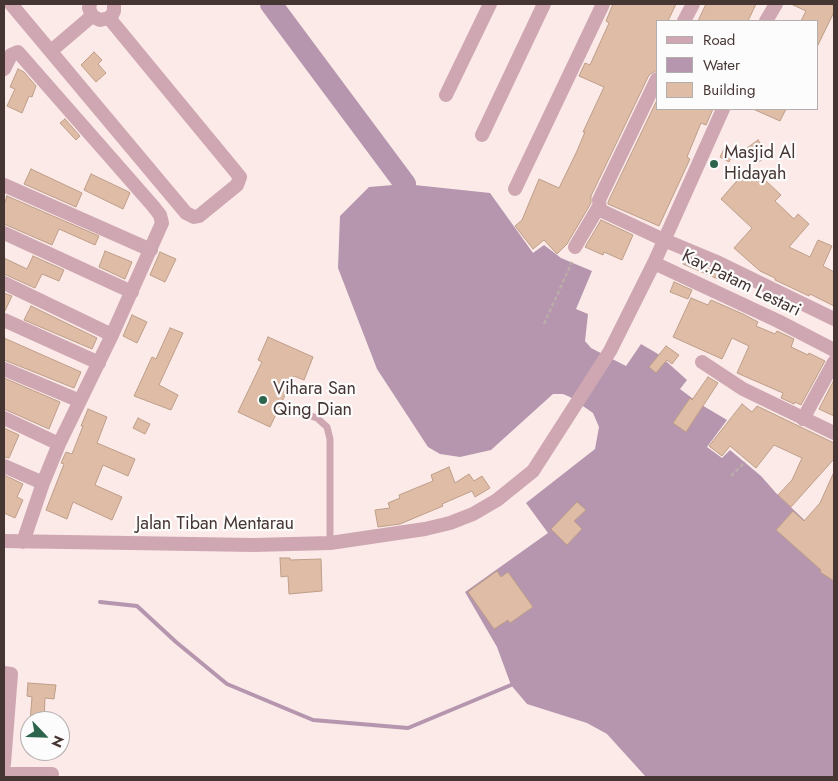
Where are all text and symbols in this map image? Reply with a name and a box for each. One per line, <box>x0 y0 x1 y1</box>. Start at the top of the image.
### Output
legend <box>656 20 818 110</box>
text: Road <box>703 29 735 51</box>
text: Water <box>703 54 740 76</box>
text: Building <box>703 79 755 101</box>
place label: Masjid Al Hidayah <box>724 143 795 186</box>
marker: Masjid Al Hidayah <box>708 158 720 170</box>
street label: Kav.Patam Lestari <box>678 246 804 322</box>
place label: Vihara San Qing Dian <box>273 379 356 422</box>
marker: Vihara San Qing Dian <box>257 394 269 406</box>
street label: Jalan Tiban Mentarau <box>136 514 294 536</box>
north arrow <box>20 711 70 761</box>
text: N <box>46 733 69 751</box>

